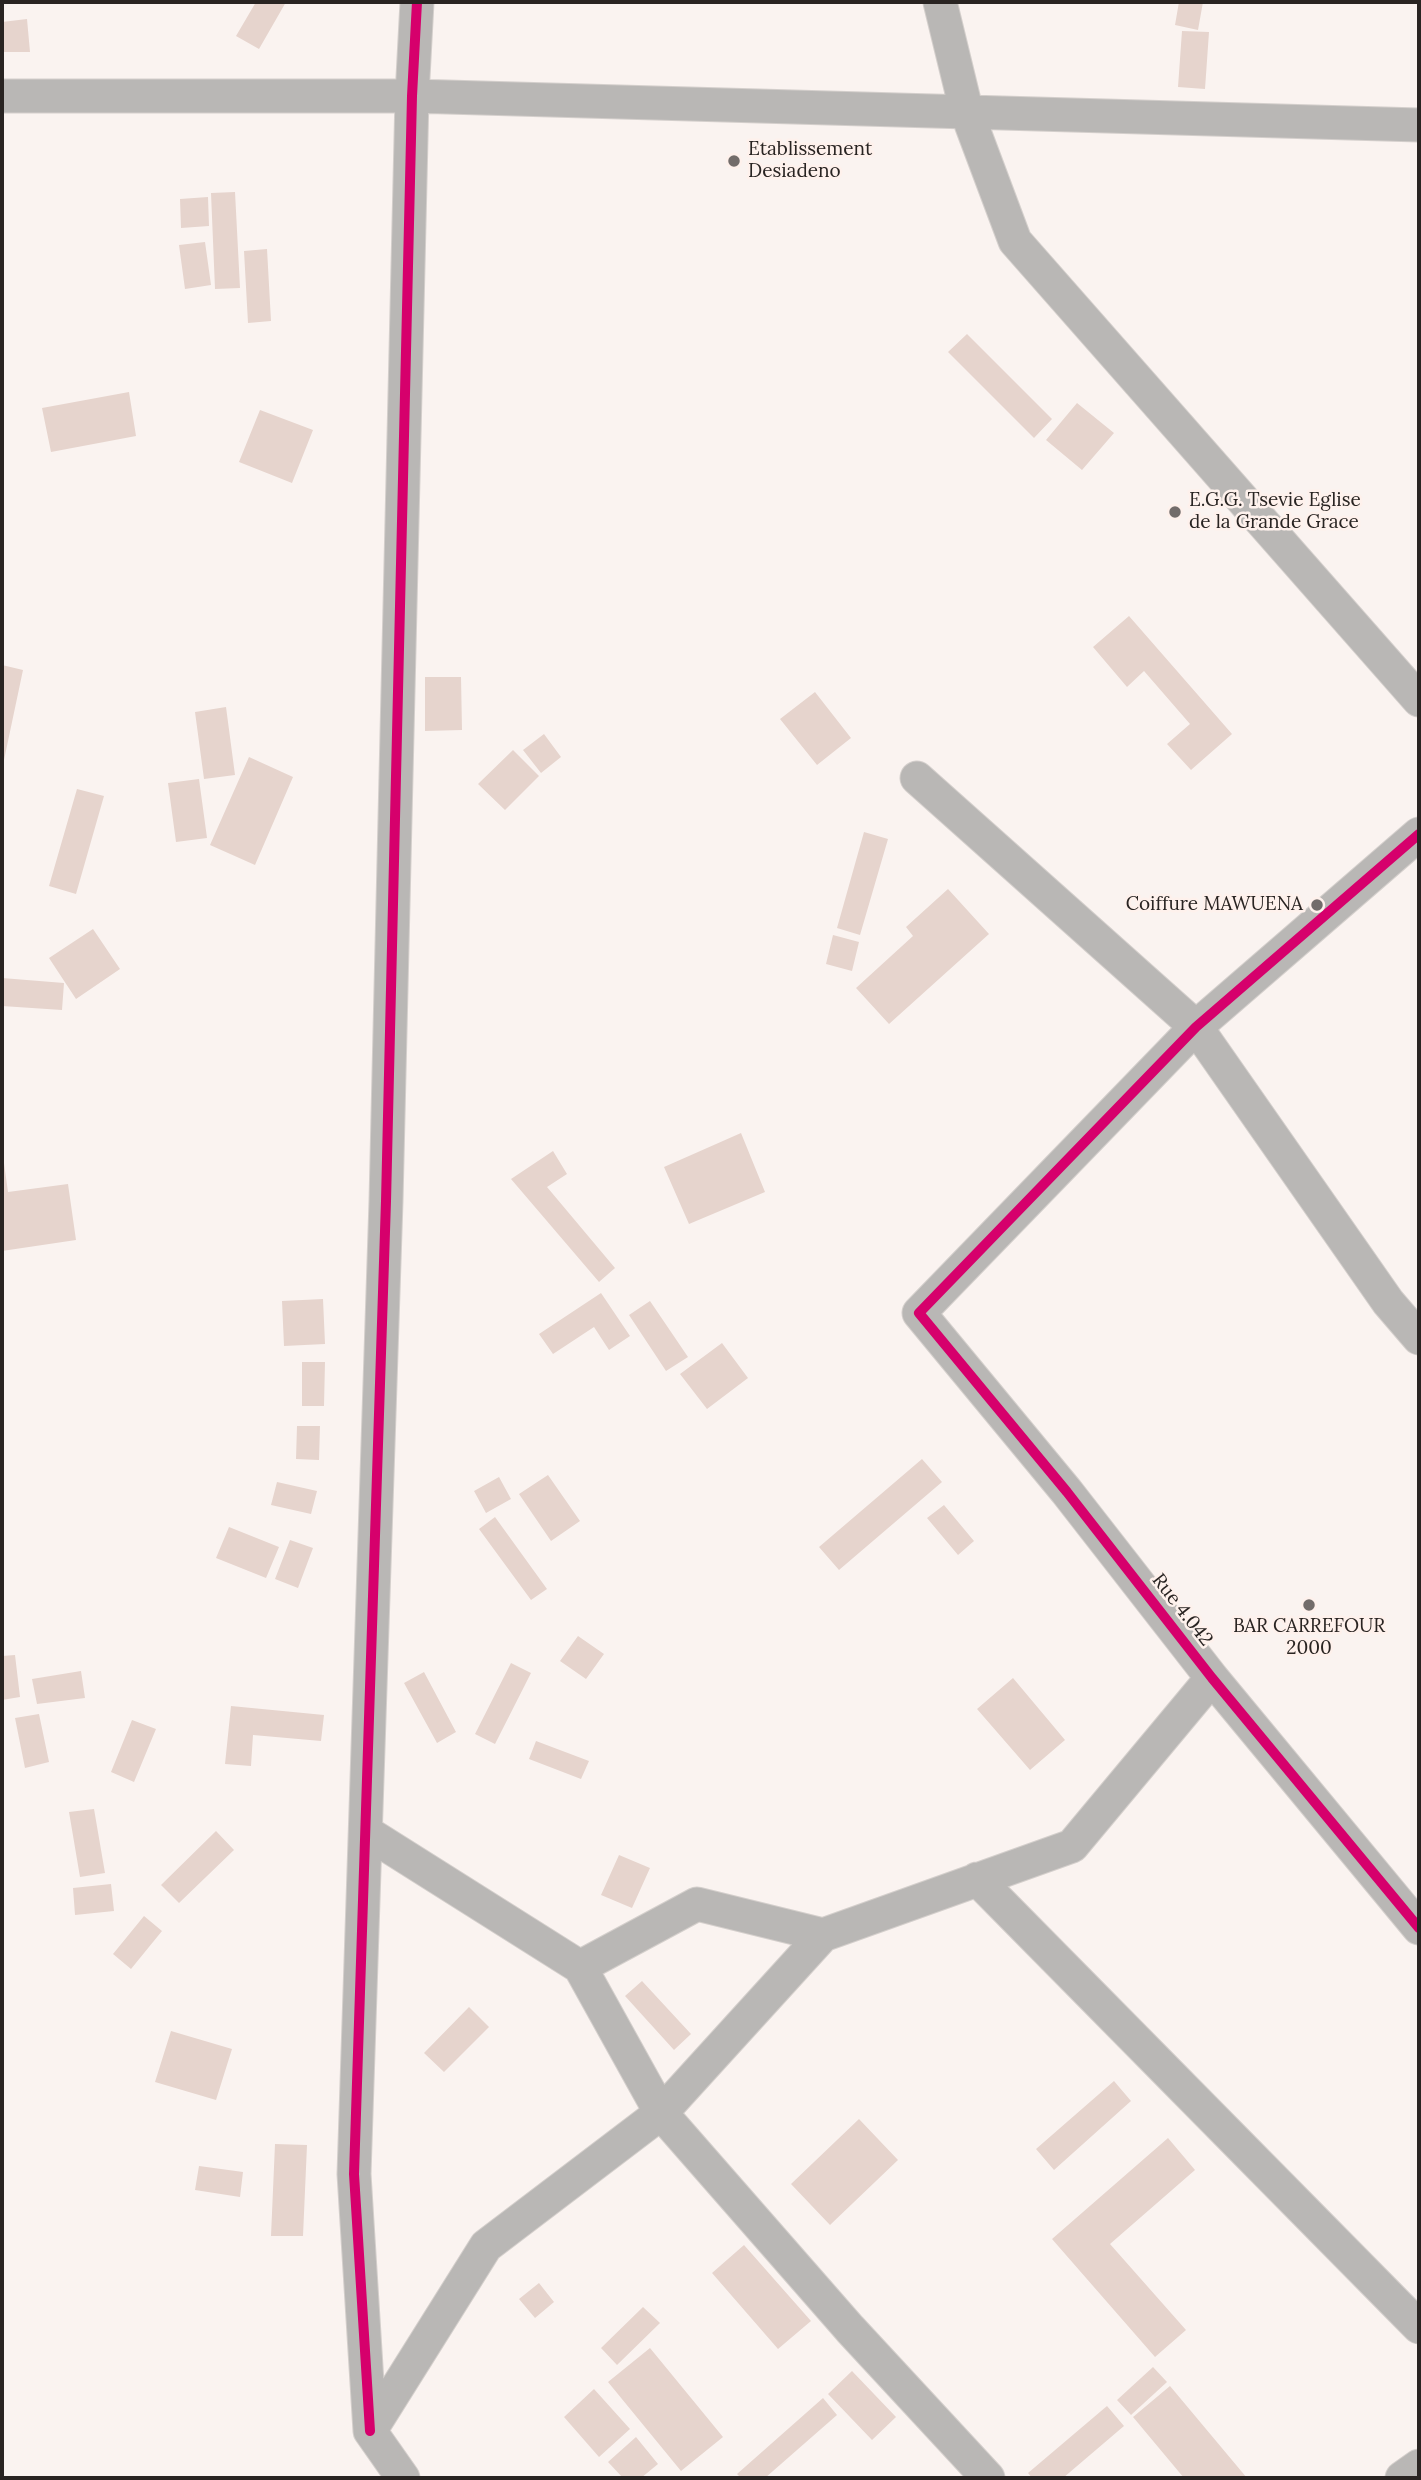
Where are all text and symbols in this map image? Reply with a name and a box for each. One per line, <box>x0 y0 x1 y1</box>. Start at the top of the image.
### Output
place label: Etablissement Desiadeno <box>748 139 872 183</box>
marker: Etablissement Desiadeno <box>726 153 742 169</box>
place label: E.G.G. Tsevie Eglise de la Grande Grace <box>1189 490 1361 534</box>
marker: E.G.G. Tsevie Eglise de la Grande Grace <box>1167 504 1183 520</box>
place label: Coiffure MAWUENA <box>1126 894 1303 916</box>
marker: Coiffure MAWUENA <box>1309 897 1325 913</box>
street label: Rue 4.042 <box>1147 1569 1217 1651</box>
marker: BAR CARREFOUR 2000 <box>1301 1597 1317 1613</box>
place label: BAR CARREFOUR 2000 <box>1233 1616 1385 1660</box>

